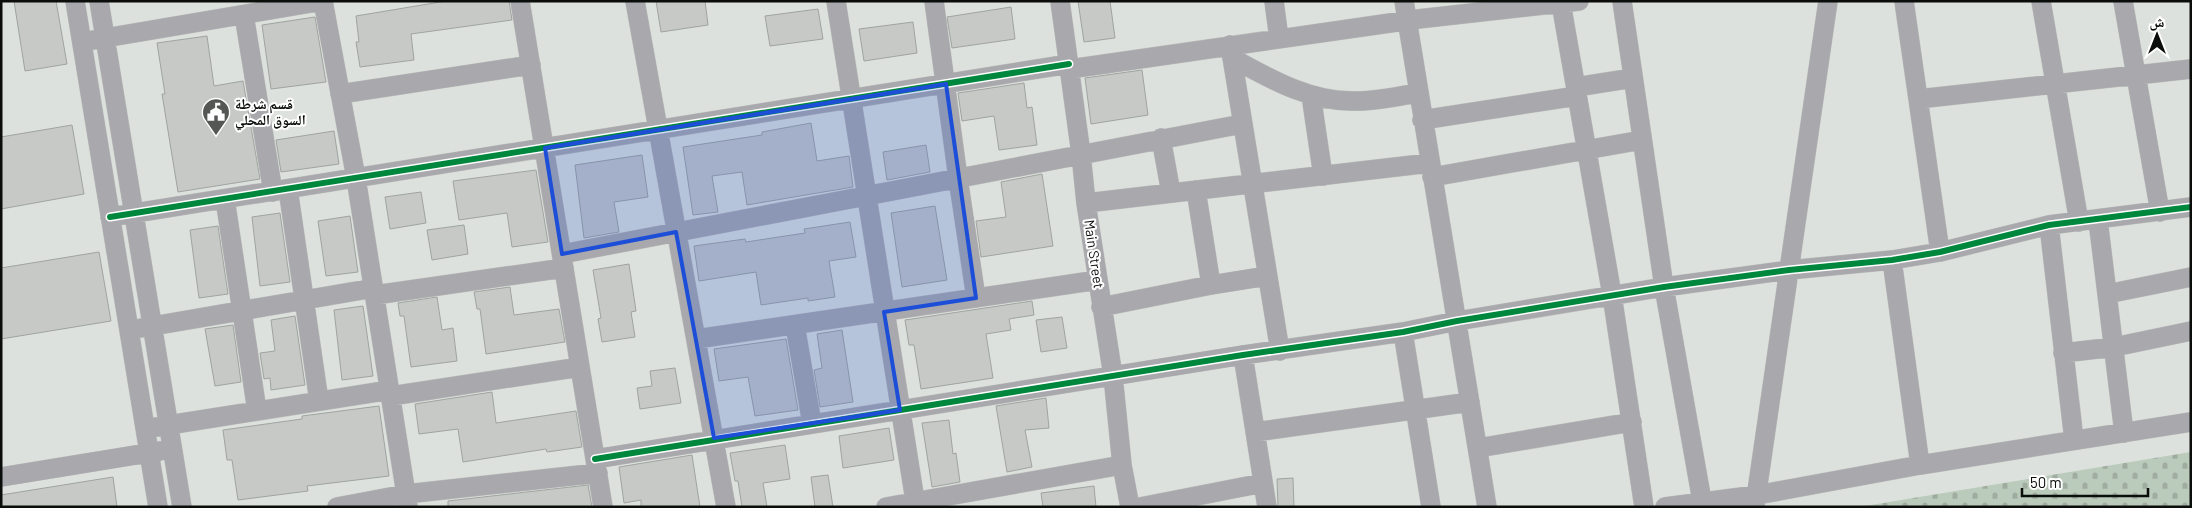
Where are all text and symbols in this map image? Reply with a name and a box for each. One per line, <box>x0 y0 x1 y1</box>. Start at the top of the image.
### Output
north arrow <box>2132 10 2182 60</box>
text: ش <box>2150 13 2165 31</box>
place label: قسم شرطة السوق المحلي <box>235 95 306 131</box>
public building icon: قسم شرطة السوق المحلي <box>201 97 231 136</box>
street label: Main Street <box>1081 218 1108 289</box>
scale bar <box>2022 466 2148 498</box>
text: 50 m <box>2030 473 2062 491</box>

